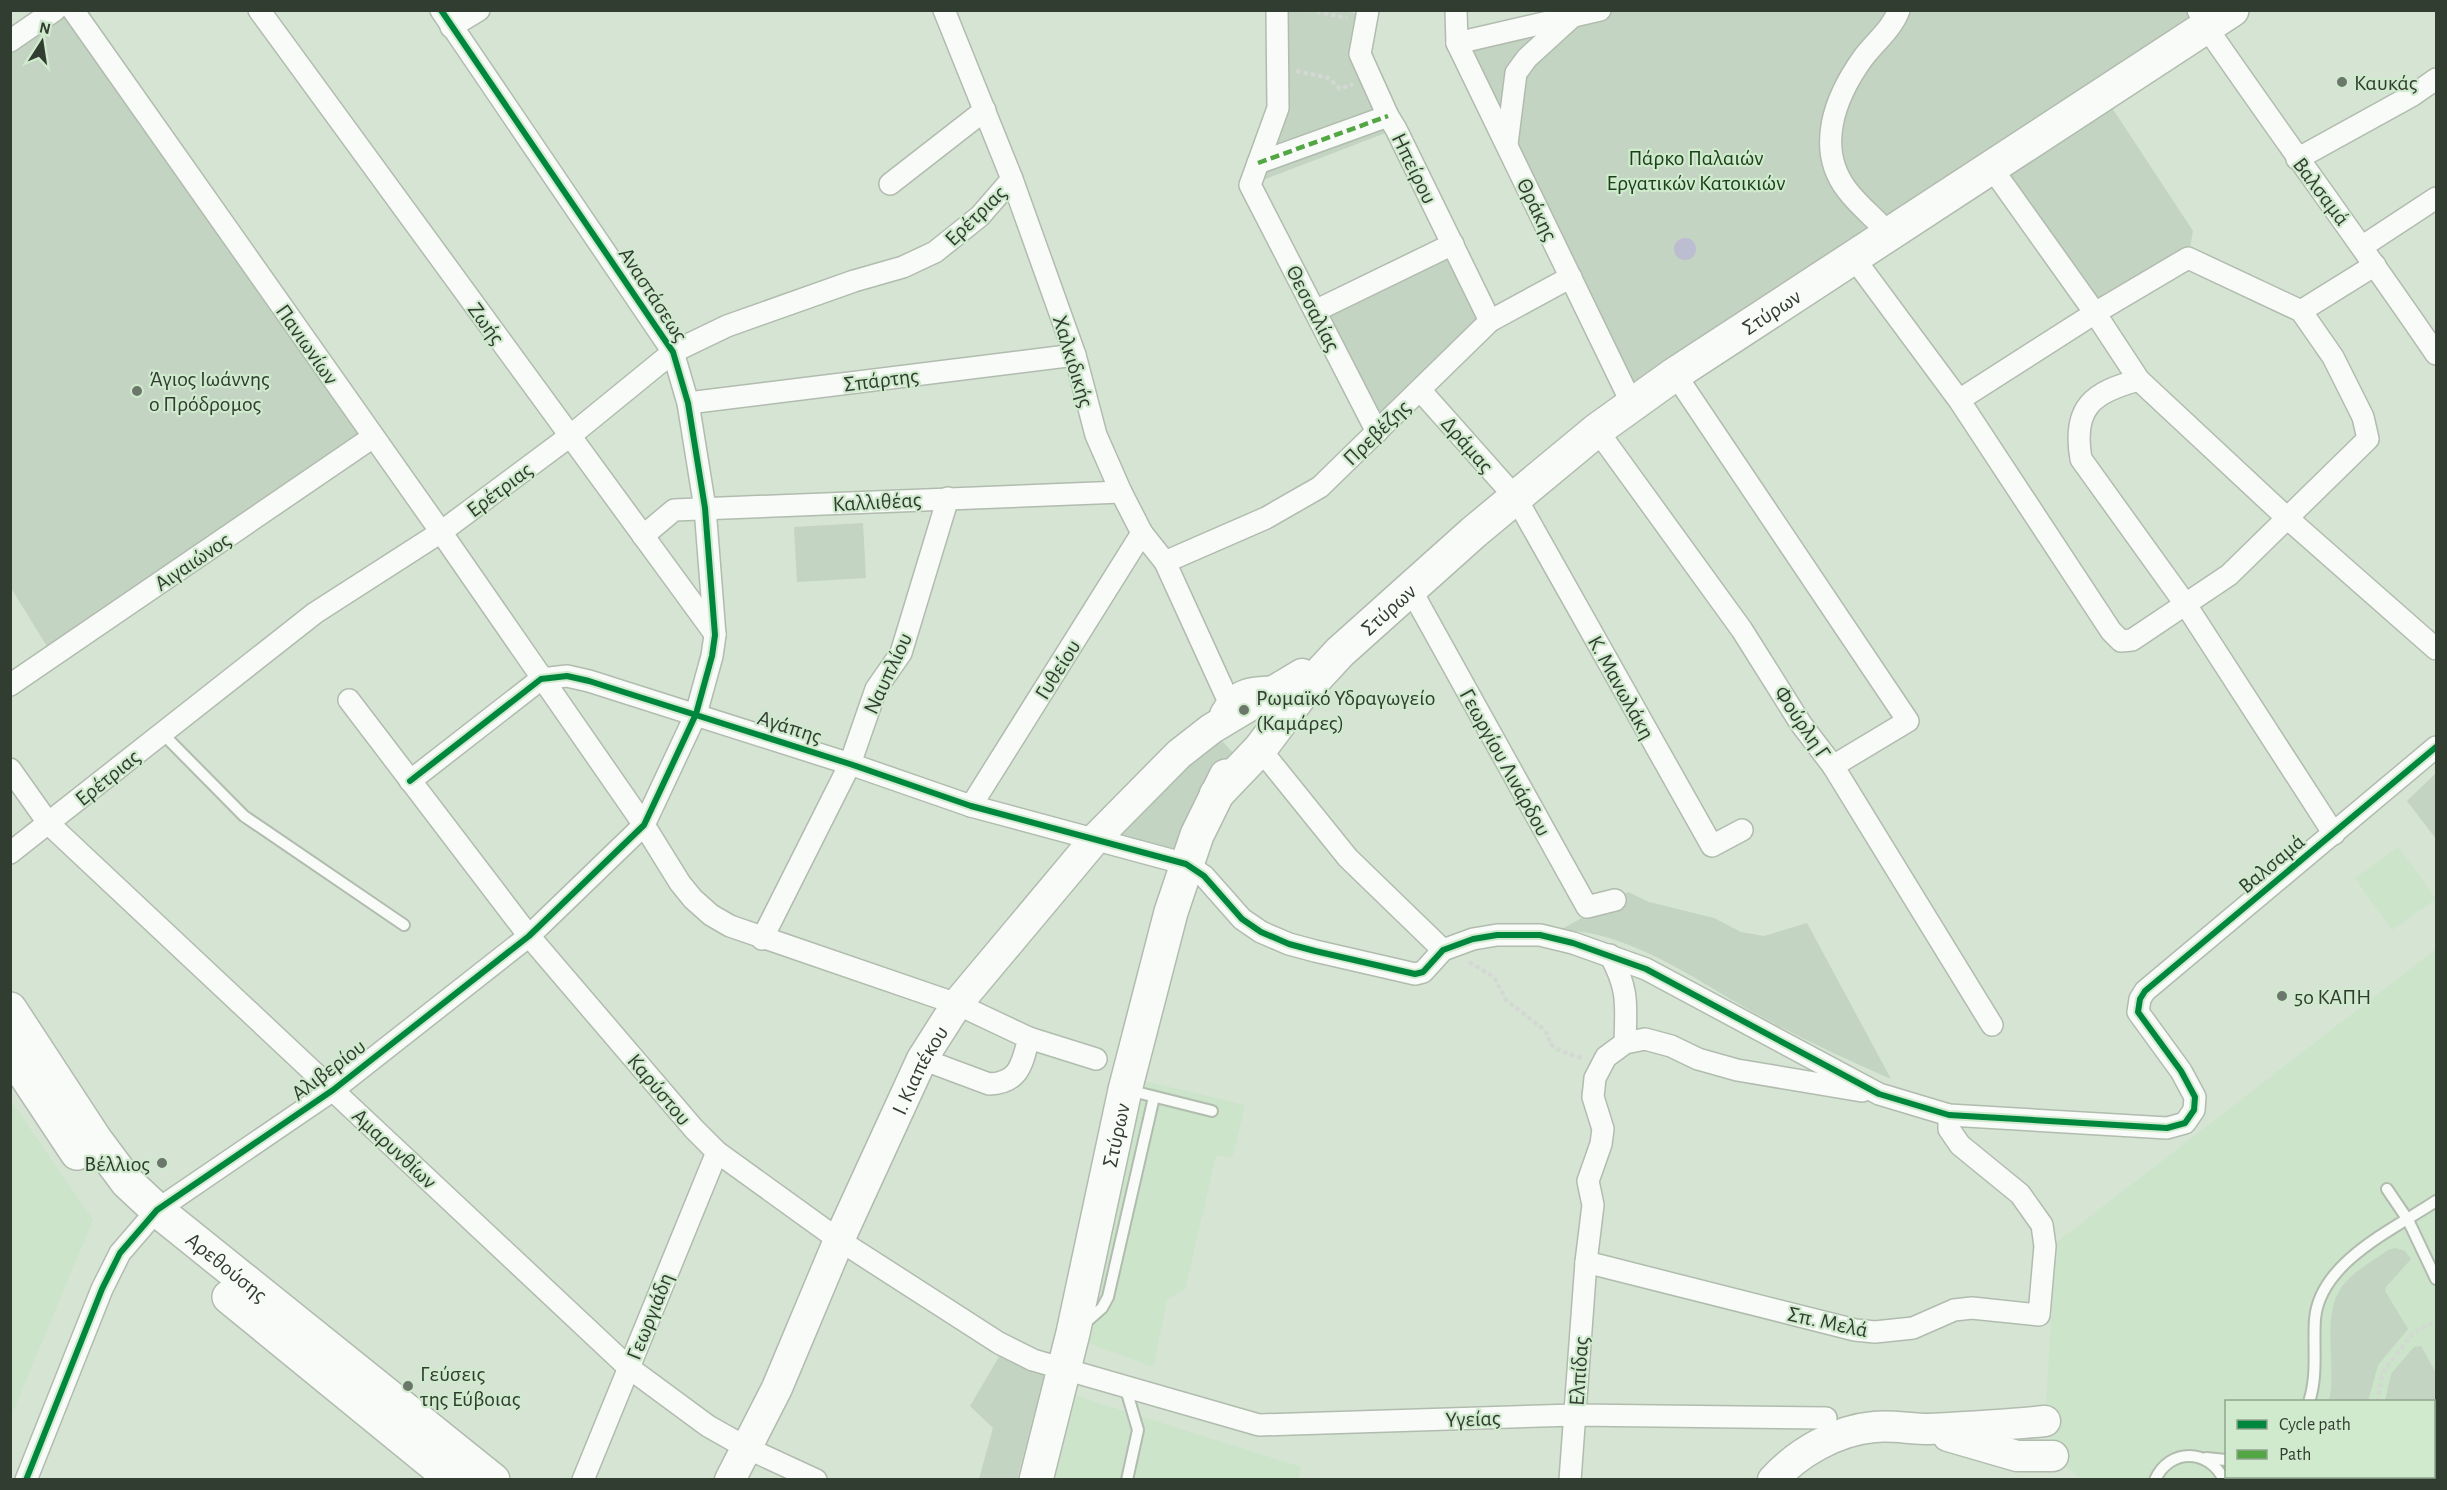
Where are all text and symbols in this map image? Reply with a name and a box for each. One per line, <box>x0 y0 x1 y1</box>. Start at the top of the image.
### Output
north arrow <box>12 12 72 72</box>
text: N <box>38 19 52 37</box>
place label: Καυκάς <box>2354 72 2418 94</box>
marker: Καυκάς <box>2335 75 2349 89</box>
street label: Ηπείρου <box>1388 130 1441 207</box>
park label: Πάρκο Παλαιών Εργατικών Κατοικιών <box>1607 147 1785 194</box>
street label: Βαλσαμά <box>2289 153 2354 230</box>
street label: Θράκης <box>1513 175 1562 244</box>
street label: Ερέτριας <box>941 181 1011 250</box>
street label: Αναστάσεως <box>615 243 692 346</box>
street label: Θεσσαλίας <box>1282 262 1344 355</box>
street label: Στύρων <box>1738 285 1805 339</box>
street label: Ζωής <box>464 299 509 349</box>
street label: Πανιωνίων <box>272 301 343 389</box>
street label: Χαλκιδικής <box>1049 313 1097 410</box>
street label: Σπάρτης <box>842 364 920 396</box>
place label: Άγιος Ιωάννης ο Πρόδρομος <box>149 368 270 415</box>
marker: Άγιος Ιωάννης ο Πρόδρομος <box>130 384 144 398</box>
street label: Πρεβέζης <box>1339 396 1414 470</box>
street label: Δράμας <box>1437 412 1497 477</box>
street label: Ερέτριας <box>463 458 537 521</box>
street label: Καλλιθέας <box>832 489 922 515</box>
street label: Αιγαιώνος <box>151 529 234 595</box>
street label: Στύρων <box>1357 580 1420 640</box>
street label: Ναυπλίου <box>860 629 916 717</box>
street label: Κ. Μανωλάκη <box>1584 632 1659 743</box>
street label: Γυθείου <box>1031 636 1085 703</box>
street label: Φούρλη Γ <box>1770 682 1835 764</box>
street label: Γεωργίου Λινάρδου <box>1456 685 1555 840</box>
place label: Ρωμαϊκό Υδραγωγείο (Καμάρες) <box>1256 687 1435 734</box>
marker: Ρωμαϊκό Υδραγωγείο (Καμάρες) <box>1237 703 1251 717</box>
street label: Αγάπης <box>755 706 824 748</box>
street label: Ερέτριας <box>71 745 144 810</box>
street label: Βαλσαμά <box>2234 830 2309 898</box>
place label: 5ο ΚΑΠΗ <box>2294 986 2371 1008</box>
marker: 5ο ΚΑΠΗ <box>2275 989 2289 1003</box>
street label: Ι. Κιαπέκου <box>888 1022 952 1118</box>
street label: Αλιβερίου <box>287 1035 370 1105</box>
street label: Καρύστου <box>623 1050 695 1130</box>
street label: Στύρων <box>1099 1101 1134 1169</box>
street label: Αμαρυνθίων <box>348 1104 441 1193</box>
place label: Βέλλιος <box>84 1153 150 1175</box>
marker: Βέλλιος <box>155 1156 169 1170</box>
street label: Αρεθούσης <box>182 1228 271 1306</box>
street label: Γεωργιάδη <box>623 1270 677 1363</box>
street label: Σπ. Μελά <box>1786 1303 1870 1341</box>
street label: Ελπίδας <box>1566 1336 1592 1406</box>
place label: Γεύσεις της Εύβοιας <box>419 1363 520 1410</box>
marker: Γεύσεις της Εύβοιας <box>401 1379 415 1393</box>
legend <box>2225 1400 2435 1478</box>
street label: Υγείας <box>1445 1407 1501 1431</box>
text: Cycle path <box>2279 1416 2351 1434</box>
text: Path <box>2279 1446 2311 1464</box>

